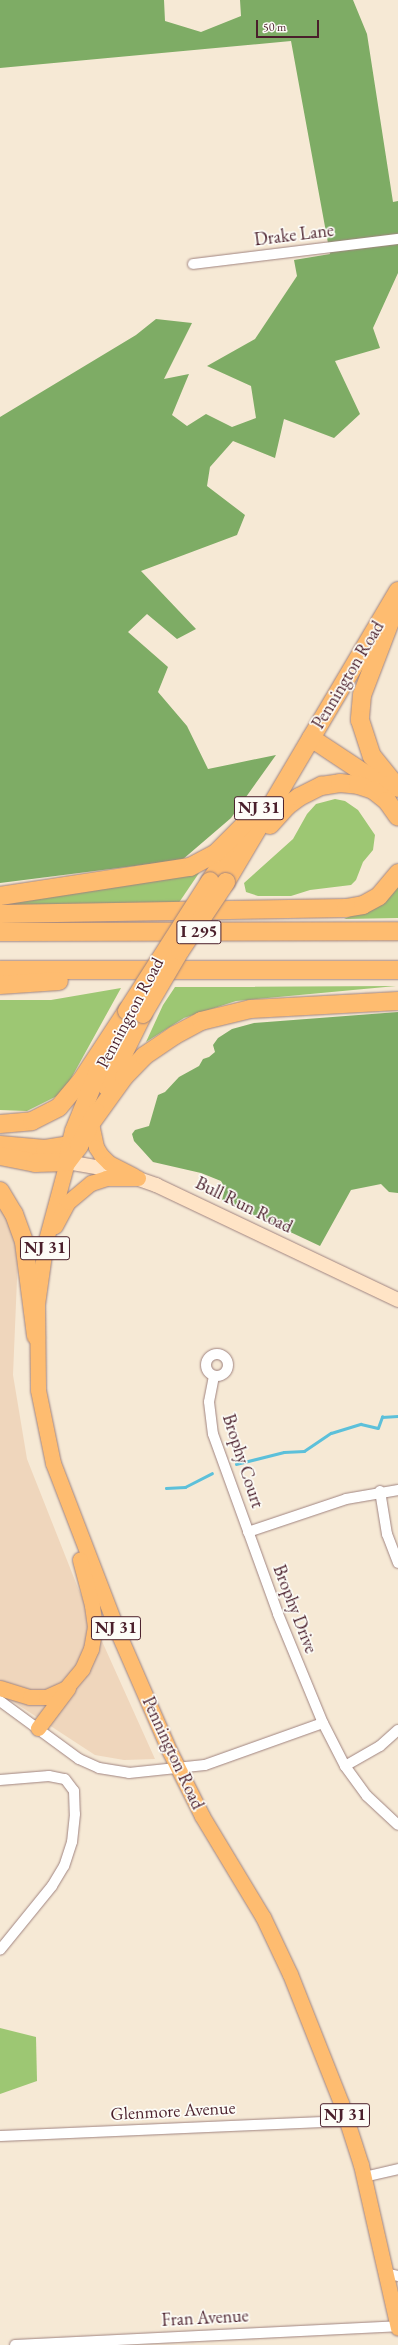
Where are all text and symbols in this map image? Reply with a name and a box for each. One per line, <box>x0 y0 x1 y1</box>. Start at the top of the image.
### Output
scale bar <box>258 12 321 38</box>
text: 50 m <box>263 19 286 35</box>
street label: Drake Lane <box>253 219 335 251</box>
street label: Pennington Road <box>307 617 389 733</box>
road number: NJ 31 <box>233 793 285 823</box>
road number: I 295 <box>176 917 222 947</box>
street label: Pennington Road <box>92 954 168 1072</box>
street label: Bull Run Road <box>192 1172 296 1238</box>
road number: NJ 31 <box>19 1233 71 1263</box>
street label: Brophy Court <box>218 1411 268 1511</box>
street label: Brophy Drive <box>268 1562 322 1656</box>
road number: NJ 31 <box>90 1613 142 1643</box>
street label: Pennington Road <box>137 1693 209 1813</box>
street label: Glenmore Avenue <box>110 2097 236 2125</box>
road number: NJ 31 <box>319 2100 371 2130</box>
street label: Fran Avenue <box>161 2305 249 2331</box>

